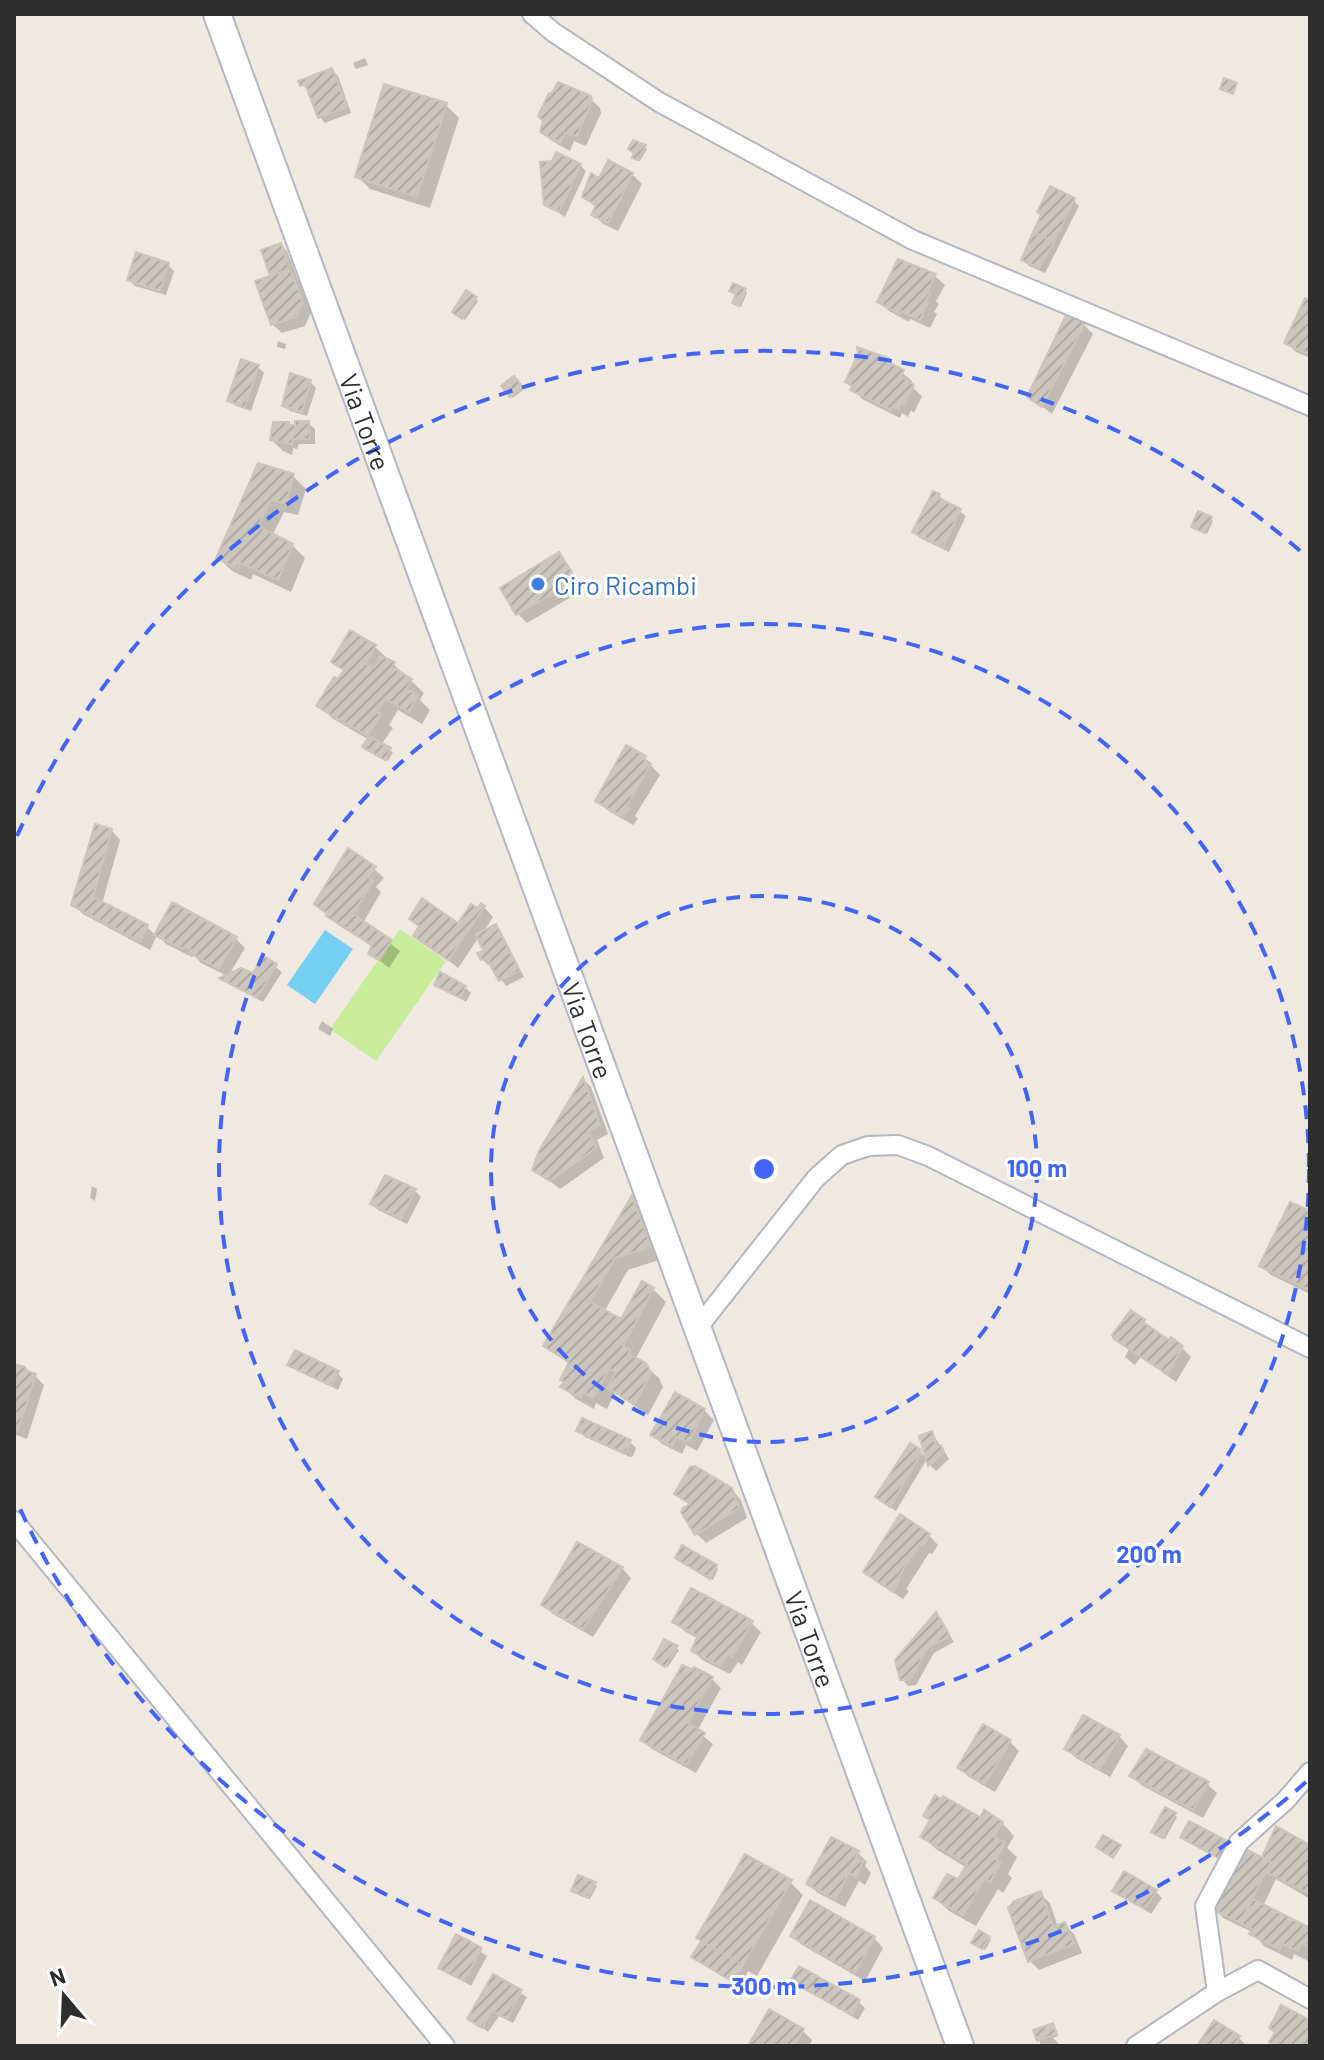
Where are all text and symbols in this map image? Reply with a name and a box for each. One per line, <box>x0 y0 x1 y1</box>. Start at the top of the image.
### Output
street label: Via Torre <box>334 369 398 474</box>
place label: Ciro Ricambi <box>554 569 697 600</box>
marker: Ciro Ricambi <box>529 575 547 593</box>
street label: Via Torre <box>557 978 620 1083</box>
text: 100 m <box>1007 1153 1067 1182</box>
centre of rings <box>750 1155 778 1183</box>
text: 200 m <box>1116 1539 1182 1568</box>
street label: Via Torre <box>779 1586 843 1691</box>
north arrow <box>24 1956 104 2036</box>
text: N <box>46 1961 68 1991</box>
text: 300 m <box>731 1971 797 2000</box>

